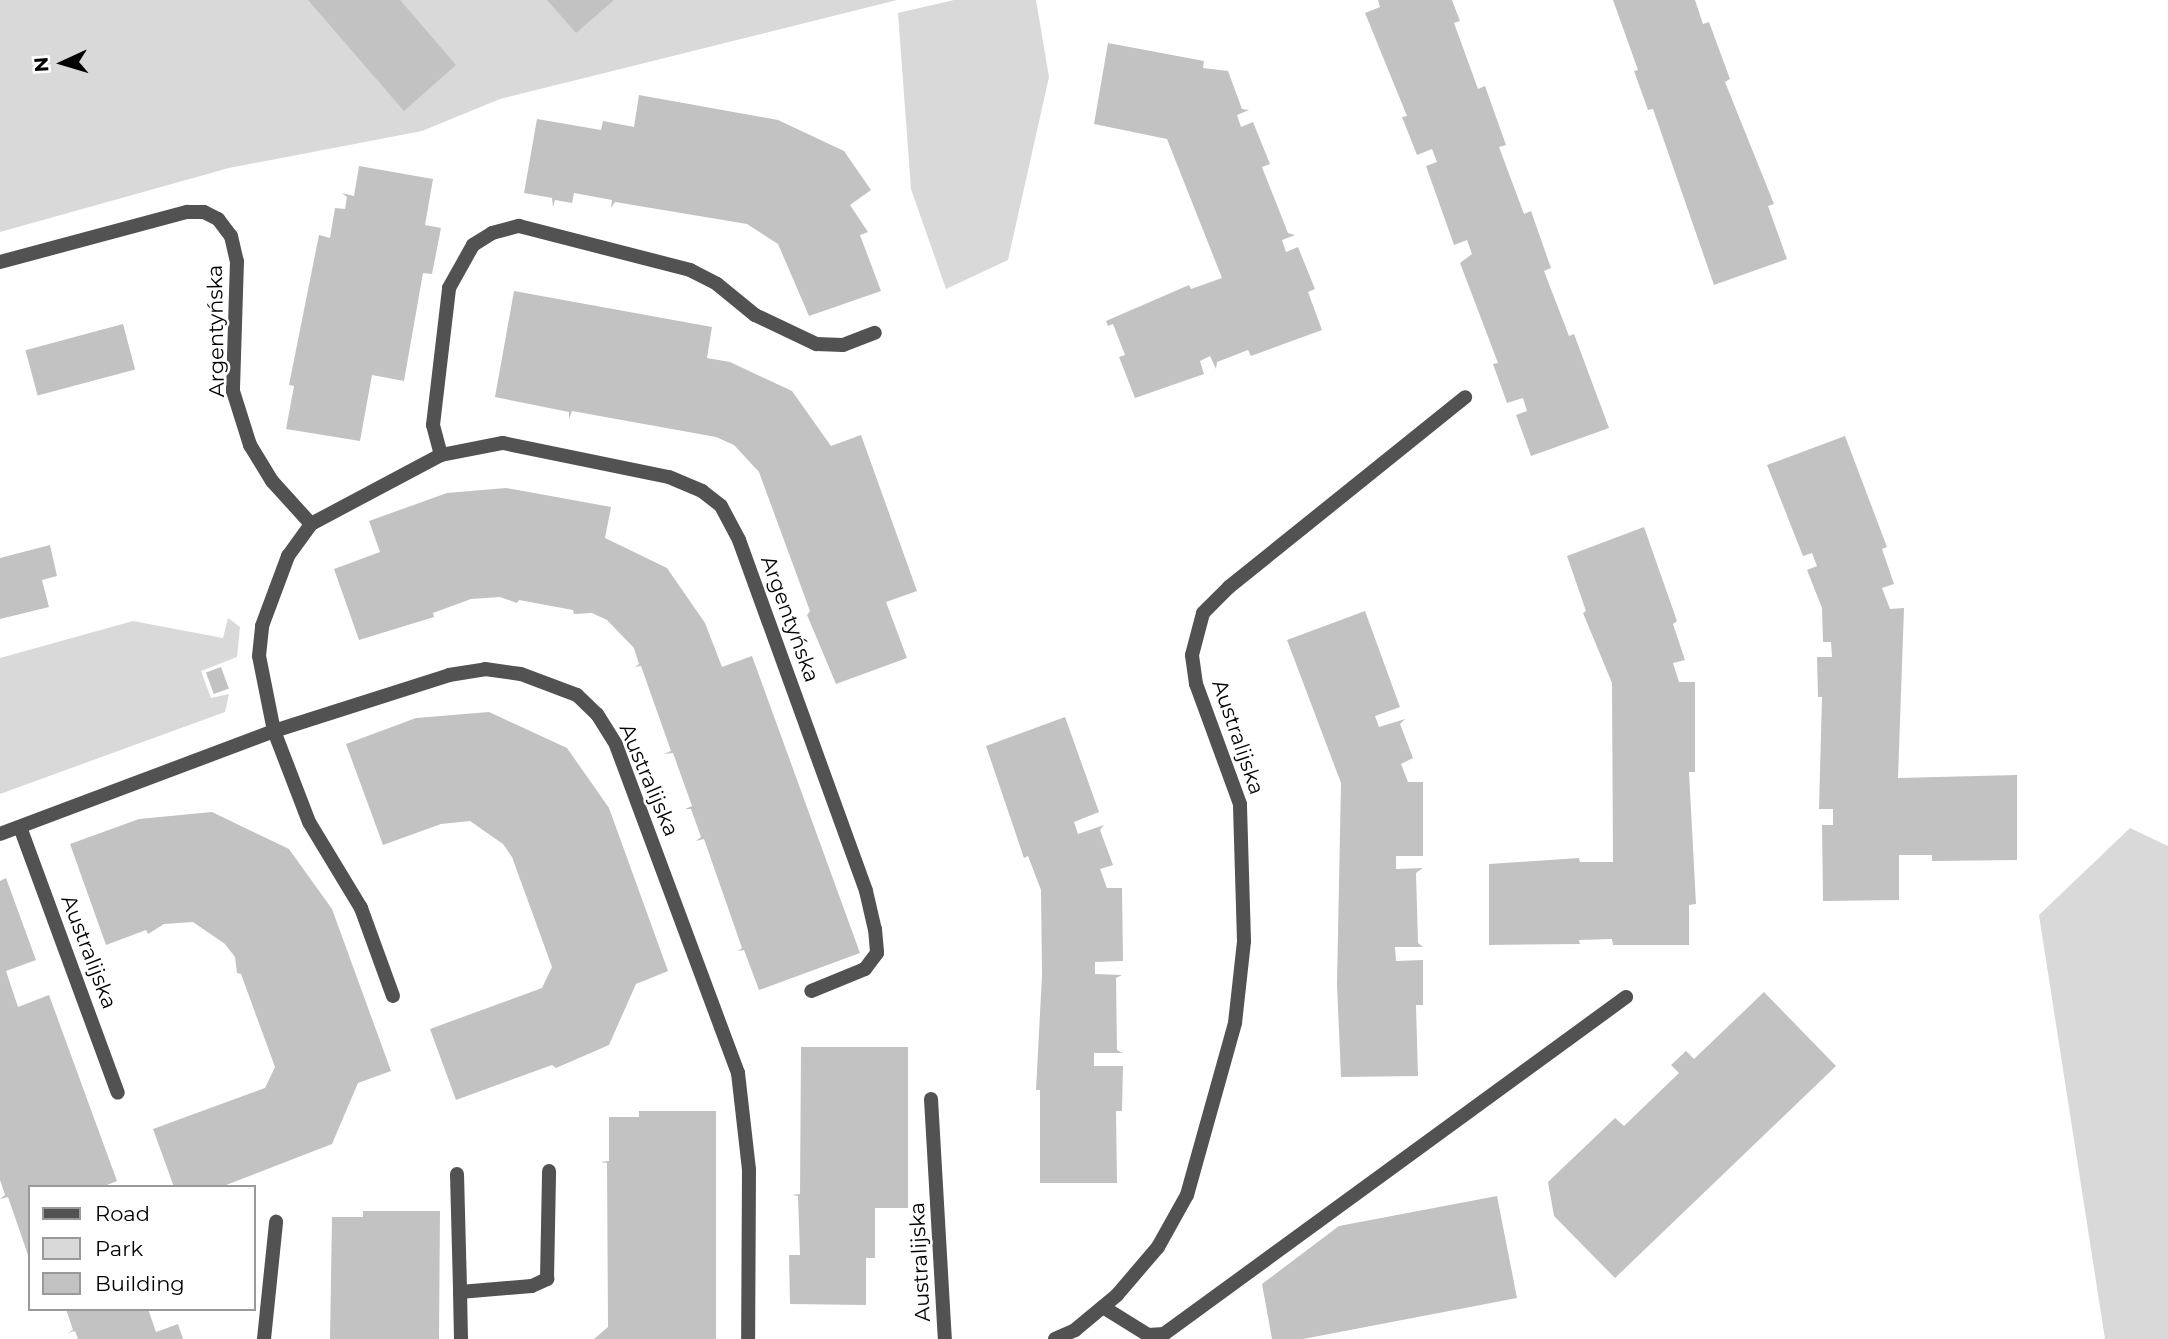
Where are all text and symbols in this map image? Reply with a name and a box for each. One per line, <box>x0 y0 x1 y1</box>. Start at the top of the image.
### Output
north arrow <box>28 28 98 98</box>
text: N <box>30 56 54 73</box>
street label: Argentyńska <box>202 264 230 398</box>
street label: Argentyńska <box>755 552 825 686</box>
street label: Australijska <box>1207 676 1269 798</box>
street label: Australijska <box>614 720 684 840</box>
street label: Australijska <box>56 892 122 1012</box>
legend <box>28 1185 256 1311</box>
text: Road <box>95 1201 150 1226</box>
street label: Australijska <box>904 1202 936 1322</box>
text: Park <box>95 1236 143 1261</box>
text: Building <box>95 1271 185 1296</box>

